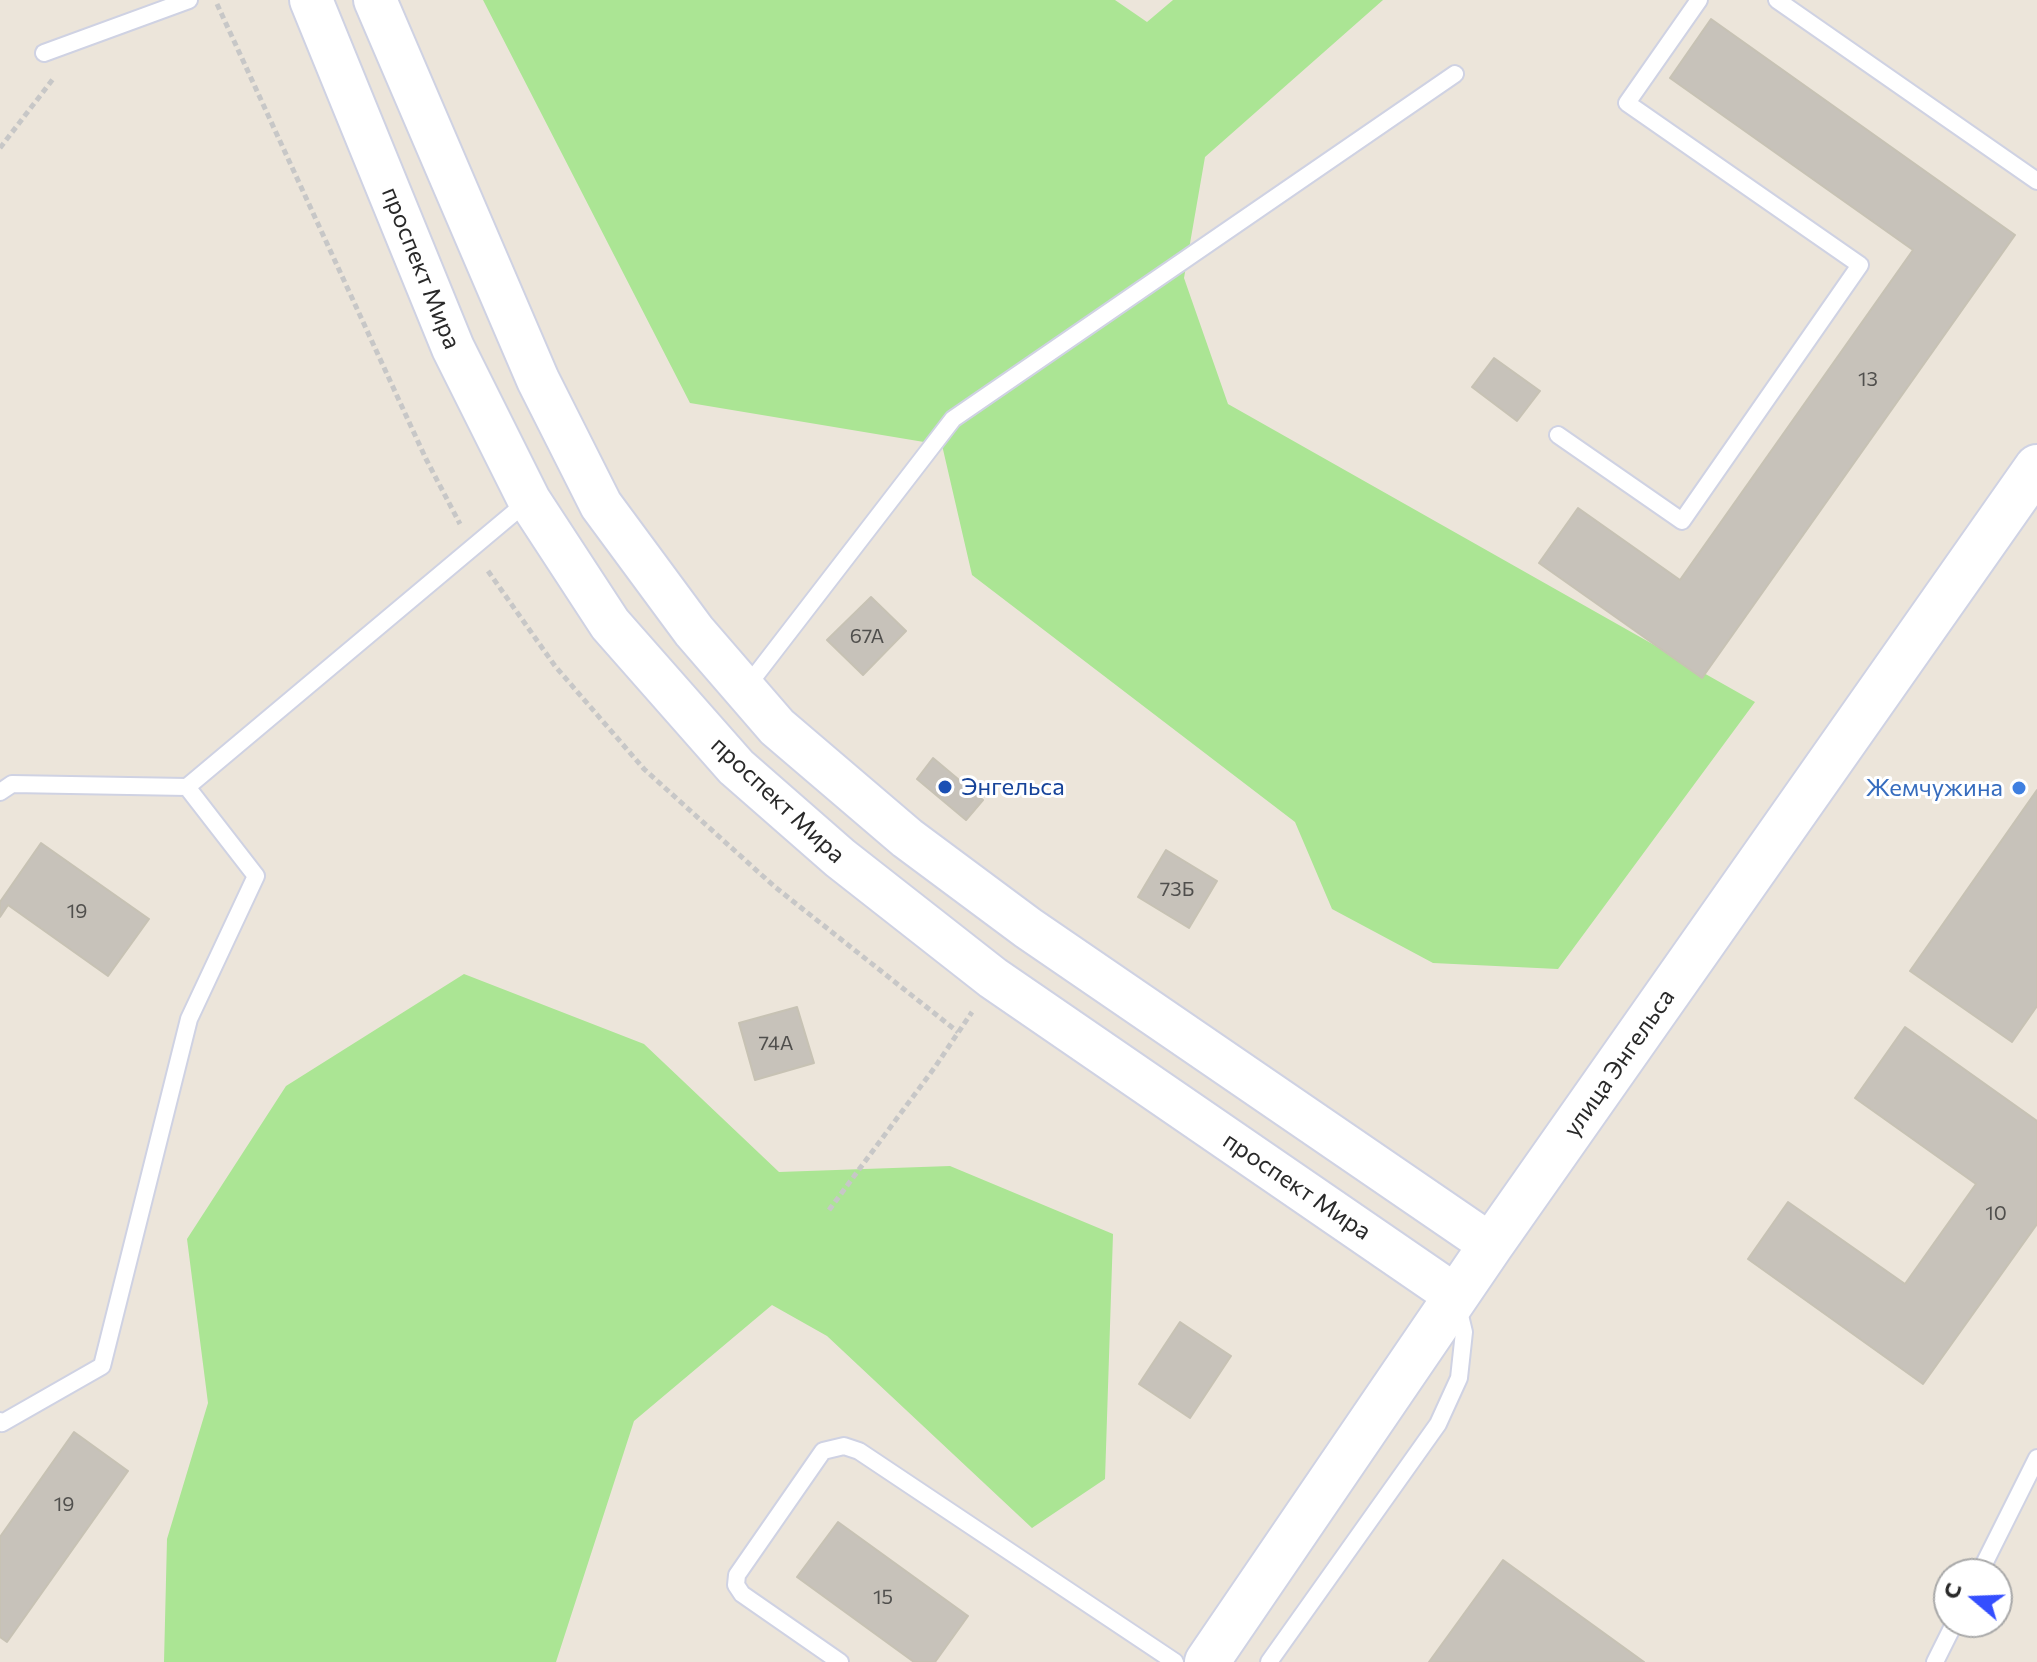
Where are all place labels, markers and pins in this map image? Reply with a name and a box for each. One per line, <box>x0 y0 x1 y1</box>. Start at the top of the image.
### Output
place label: Энгельса <box>961 773 1065 801</box>
place label: Жемчужина <box>1865 774 2003 802</box>
marker: Энгельса <box>936 778 954 796</box>
marker: Жемчужина <box>2010 779 2028 797</box>

